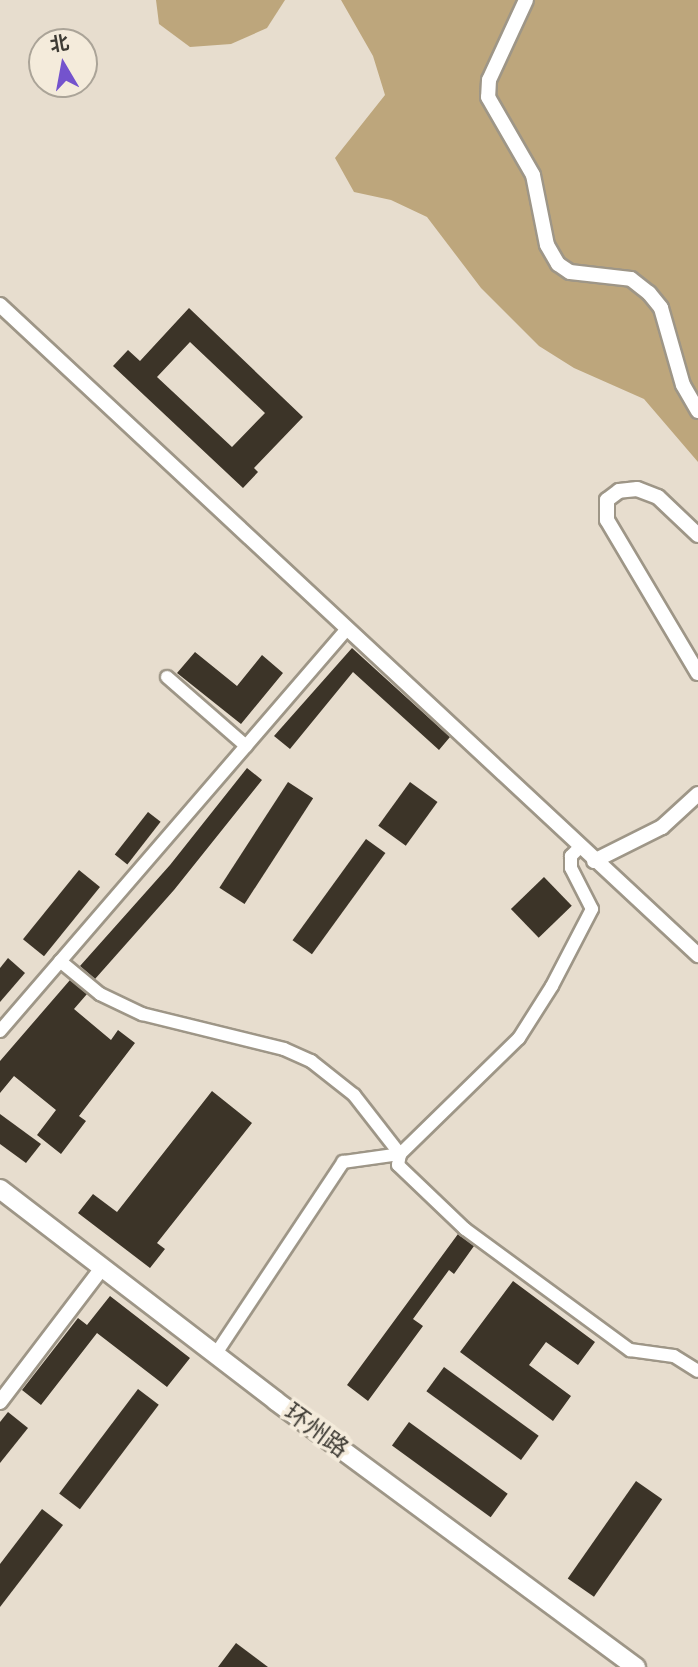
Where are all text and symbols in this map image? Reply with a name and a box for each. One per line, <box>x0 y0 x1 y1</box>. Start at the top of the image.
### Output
north arrow <box>28 28 98 98</box>
text: 北 <box>48 31 71 57</box>
street label: 环州路 <box>278 1398 354 1464</box>

